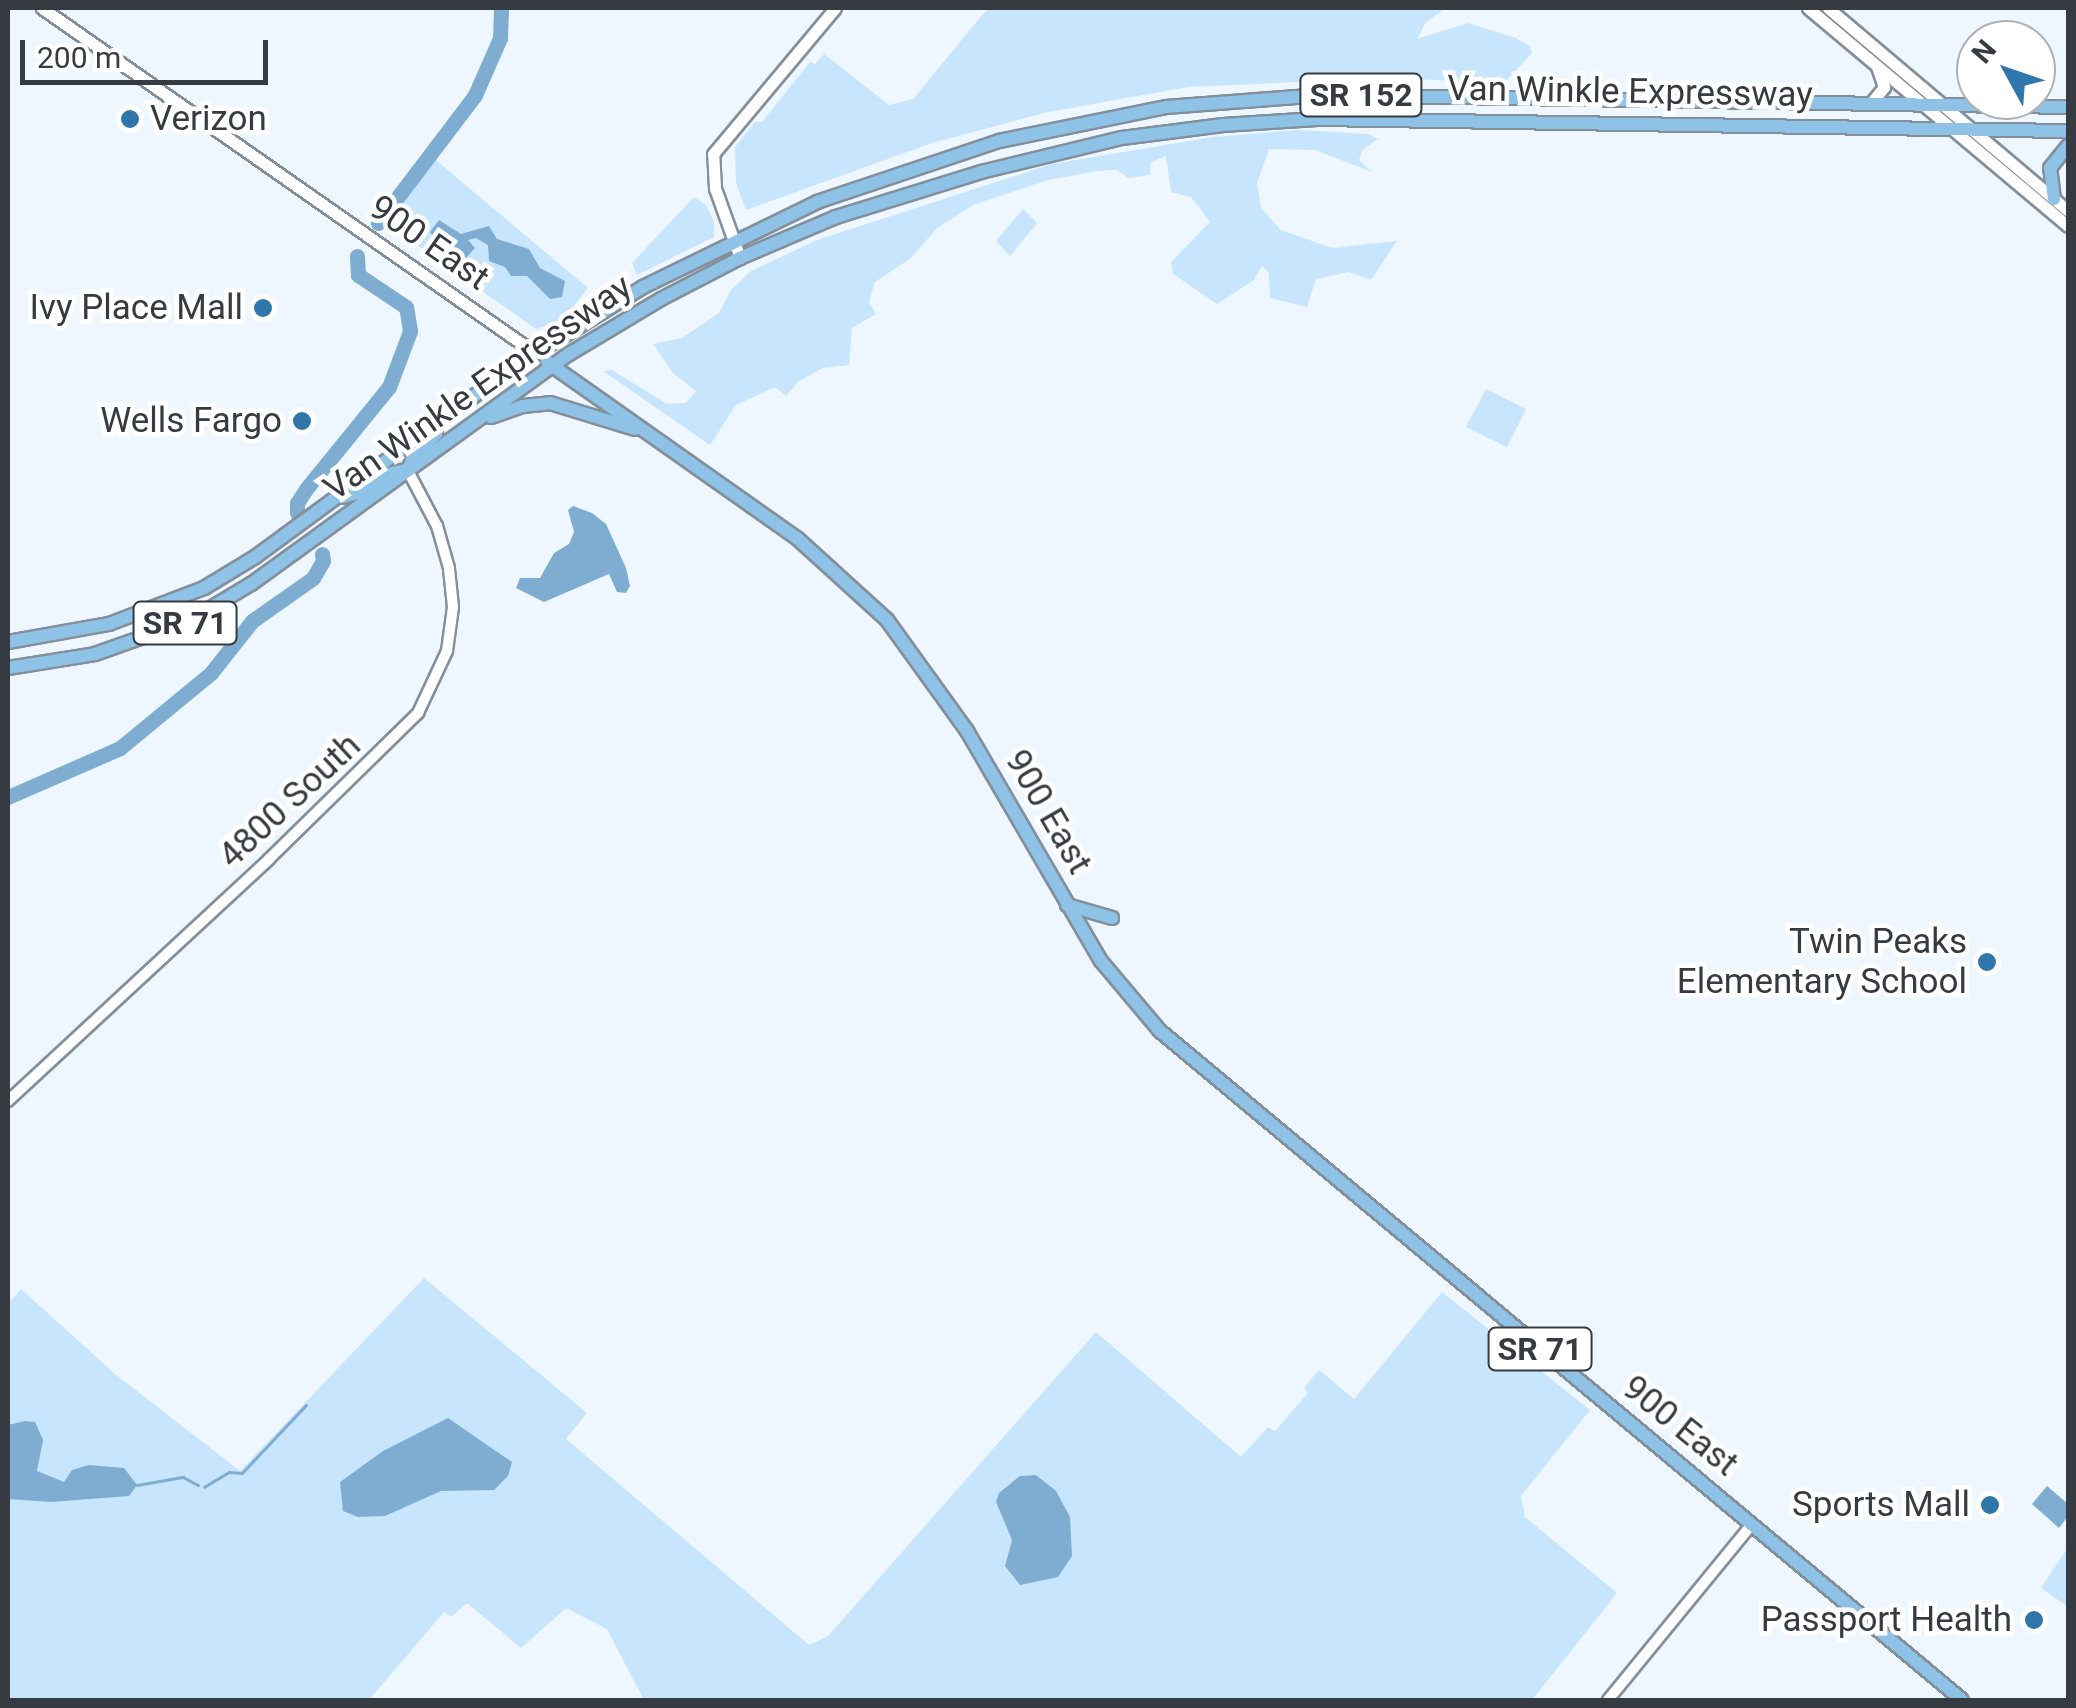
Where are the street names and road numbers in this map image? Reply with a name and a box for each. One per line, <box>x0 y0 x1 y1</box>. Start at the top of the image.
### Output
road number: SR 152 <box>1298 68 1424 122</box>
street label: Van Winkle Expressway <box>1447 68 1813 116</box>
street label: 900 East <box>361 187 497 299</box>
street label: Van Winkle Expressway <box>316 266 640 510</box>
road number: SR 71 <box>132 596 238 650</box>
street label: 4800 South <box>211 725 369 877</box>
street label: 900 East <box>996 743 1100 881</box>
road number: SR 71 <box>1488 1322 1592 1376</box>
street label: 900 East <box>1614 1367 1746 1485</box>

